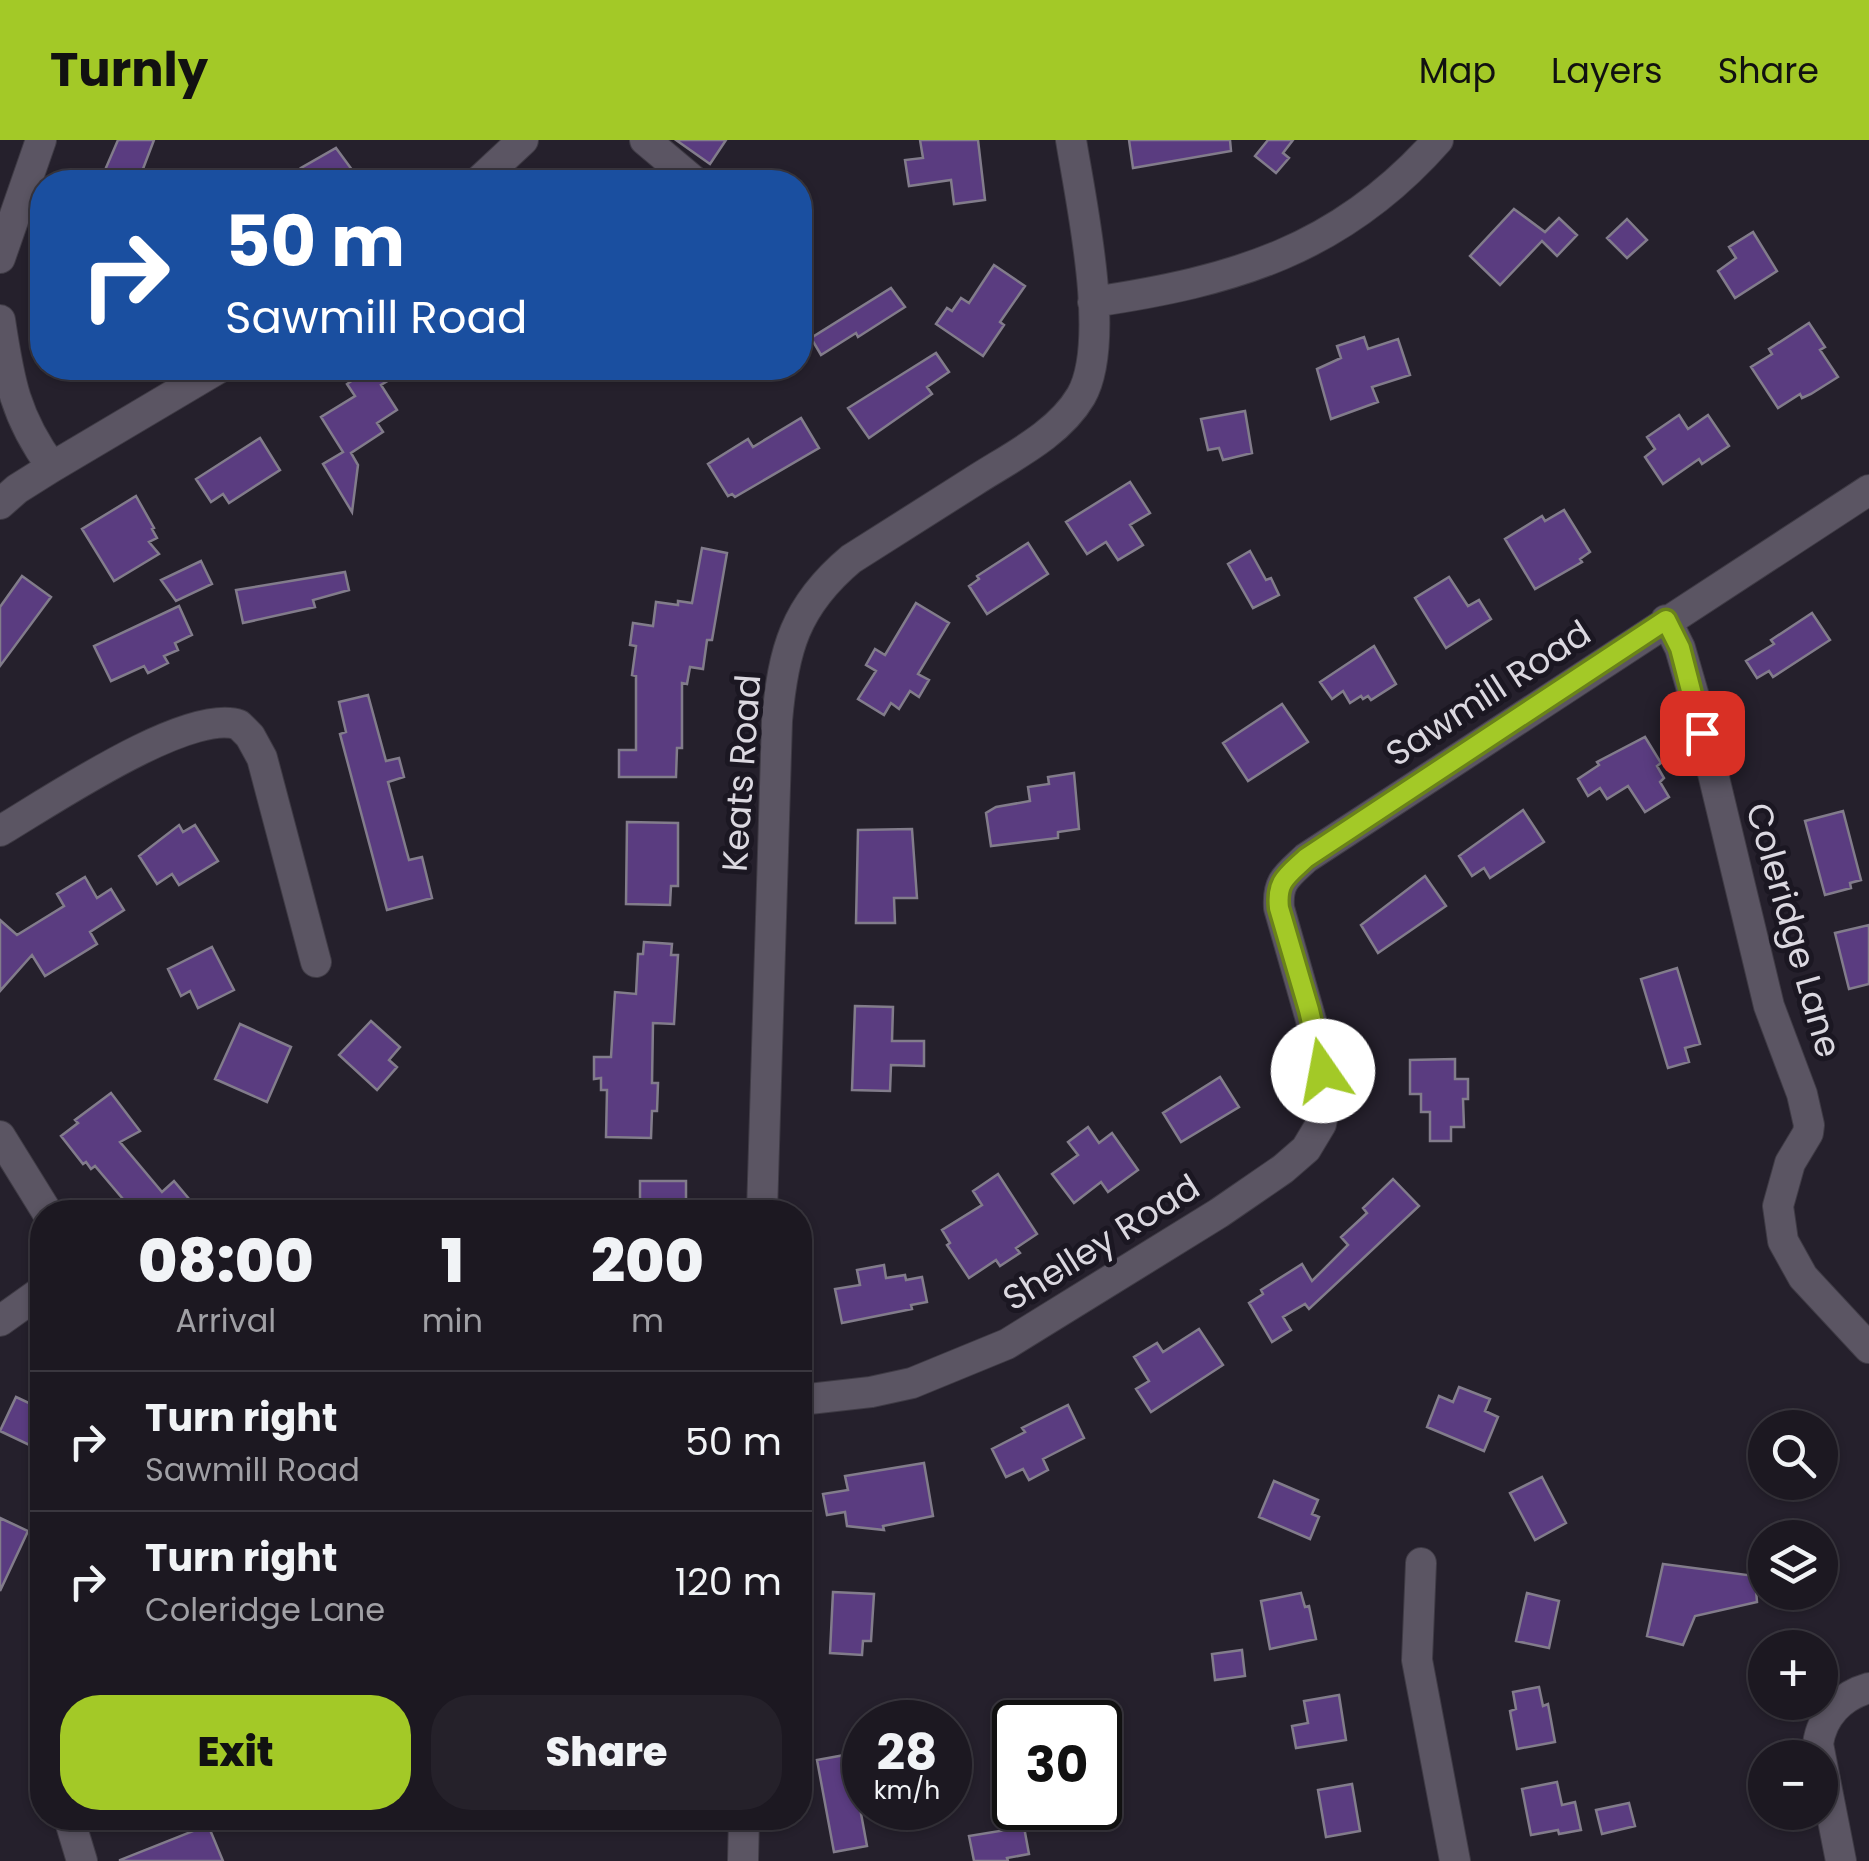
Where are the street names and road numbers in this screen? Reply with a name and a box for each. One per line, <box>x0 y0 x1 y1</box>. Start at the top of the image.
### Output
street label: Sawmill Road <box>1376 608 1600 778</box>
street label: Keats Road <box>710 673 772 873</box>
street label: Coleridge Lane <box>1734 797 1854 1063</box>
street label: Shelley Road <box>993 1162 1209 1322</box>

